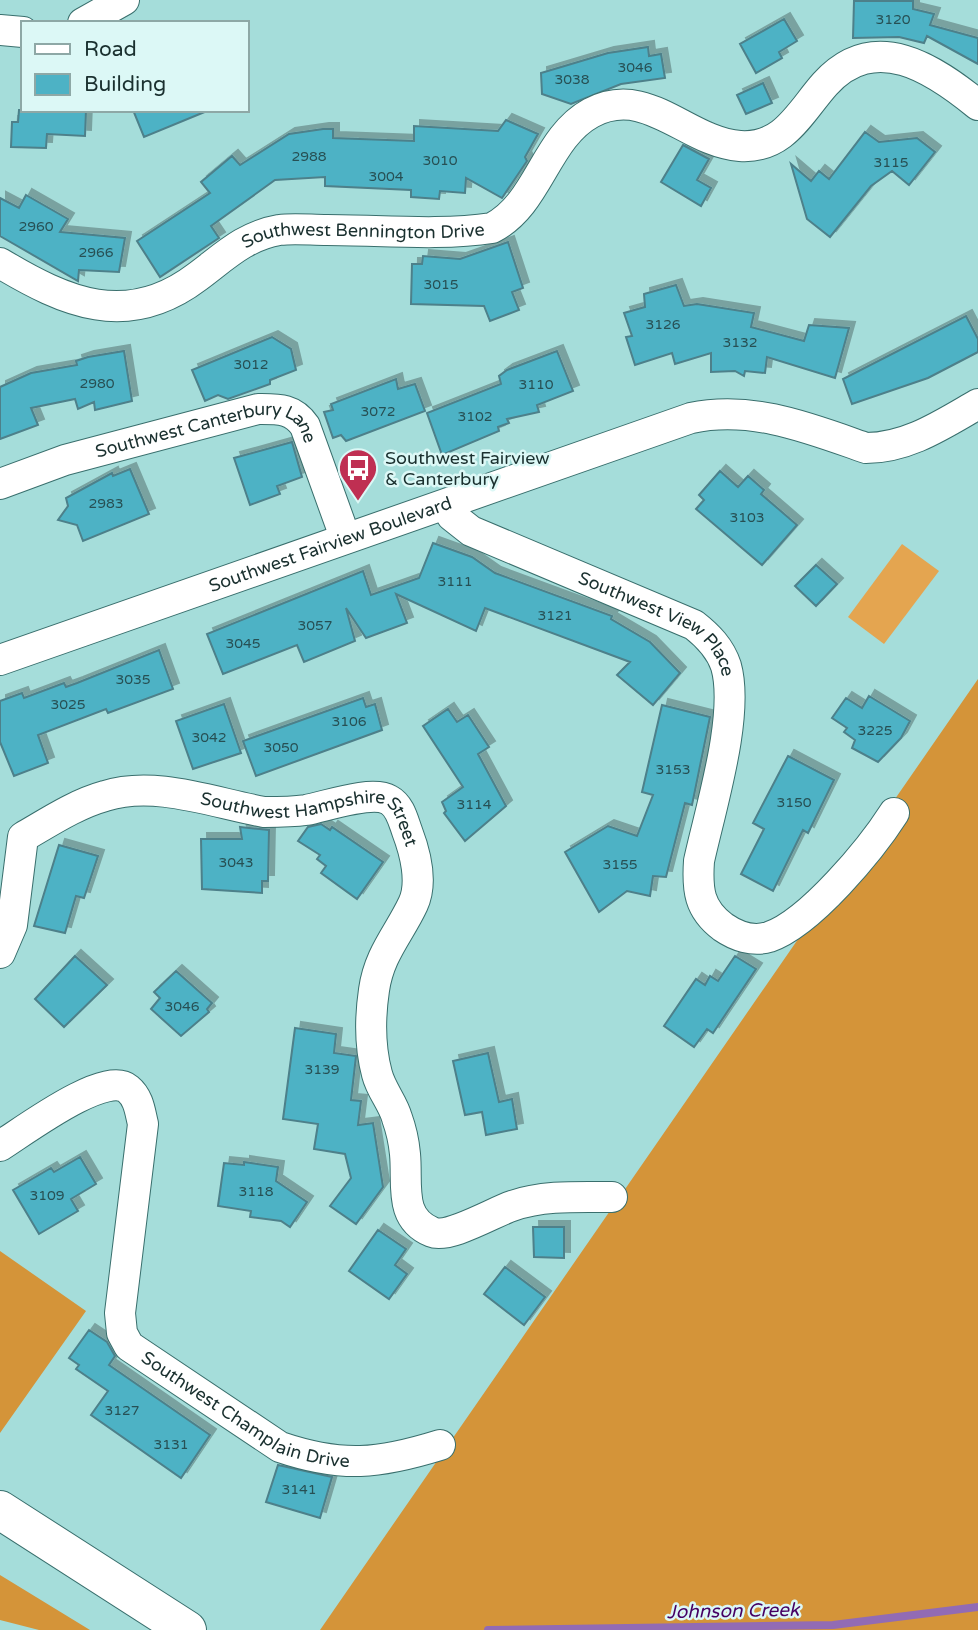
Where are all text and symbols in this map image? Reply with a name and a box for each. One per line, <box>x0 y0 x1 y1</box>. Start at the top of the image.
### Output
house number: 3120 <box>875 11 911 28</box>
legend <box>21 21 248 112</box>
text: Road <box>84 37 137 62</box>
house number: 3046 <box>617 59 653 76</box>
house number: 3038 <box>554 71 590 88</box>
text: Building <box>84 72 166 97</box>
house number: 2988 <box>291 148 327 165</box>
house number: 3010 <box>422 152 458 169</box>
house number: 3115 <box>873 154 909 171</box>
house number: 3004 <box>368 168 404 185</box>
house number: 2960 <box>18 218 54 235</box>
street label: Southwest Bennington Drive <box>238 218 486 253</box>
house number: 2966 <box>78 244 114 261</box>
house number: 3015 <box>423 276 459 293</box>
house number: 3126 <box>645 316 681 333</box>
house number: 3132 <box>722 334 758 351</box>
house number: 3012 <box>233 356 269 373</box>
house number: 2980 <box>79 375 115 392</box>
house number: 3110 <box>518 376 554 393</box>
text: Southwest Canterbury Lane <box>93 398 321 462</box>
house number: 3072 <box>360 403 396 420</box>
house number: 3102 <box>457 408 493 425</box>
street label: Southwest Canterbury Lane <box>82 439 320 465</box>
bus stop icon: Southwest Fairview & Canterbury <box>337 447 379 502</box>
place label: Southwest Fairview & Canterbury <box>385 447 550 490</box>
street label: Southwest Fairview Boulevard <box>206 492 455 597</box>
house number: 2983 <box>88 495 124 512</box>
house number: 3103 <box>729 509 765 526</box>
street label: Southwest View Place <box>575 567 739 678</box>
house number: 3111 <box>437 573 473 590</box>
house number: 3121 <box>537 607 573 624</box>
house number: 3057 <box>297 617 333 634</box>
house number: 3045 <box>225 635 261 652</box>
house number: 3035 <box>115 671 151 688</box>
house number: 3025 <box>50 696 86 713</box>
house number: 3106 <box>331 713 367 730</box>
house number: 3225 <box>857 722 893 739</box>
house number: 3042 <box>191 729 227 746</box>
house number: 3050 <box>263 739 299 756</box>
house number: 3153 <box>655 761 691 778</box>
street label: Southwest Hampshire Street <box>198 786 423 849</box>
house number: 3150 <box>776 794 812 811</box>
house number: 3114 <box>456 796 492 813</box>
house number: 3043 <box>218 854 254 871</box>
house number: 3155 <box>602 856 638 873</box>
house number: 3046 <box>164 998 200 1015</box>
house number: 3139 <box>304 1061 340 1078</box>
house number: 3118 <box>238 1183 274 1200</box>
house number: 3109 <box>29 1187 65 1204</box>
street label: Southwest Champlain Drive <box>137 1346 350 1472</box>
house number: 3127 <box>104 1402 140 1419</box>
house number: 3131 <box>153 1436 189 1453</box>
house number: 3141 <box>281 1481 317 1498</box>
water label: Johnson Creek <box>666 1599 801 1623</box>

